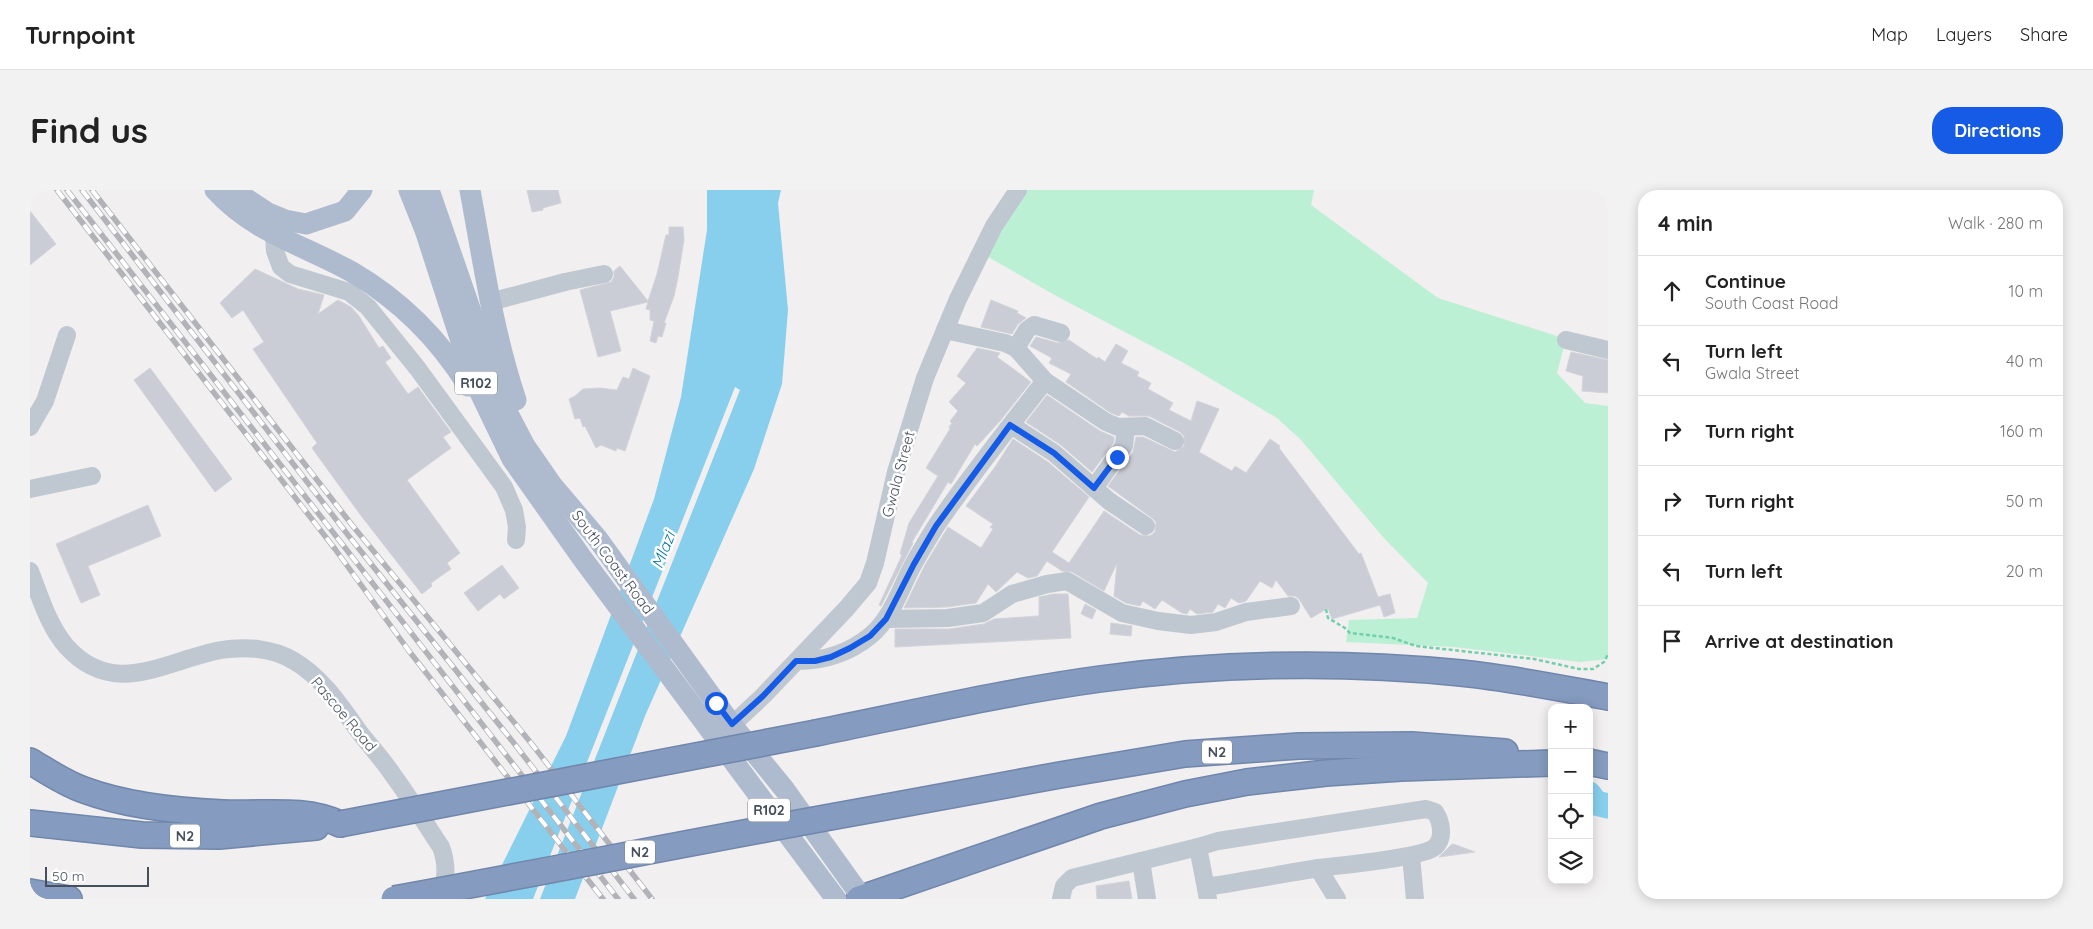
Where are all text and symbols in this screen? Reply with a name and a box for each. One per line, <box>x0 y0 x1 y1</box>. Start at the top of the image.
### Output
text: Turnpoint <box>25 20 136 50</box>
text: Map <box>1871 23 1908 46</box>
text: Layers <box>1936 23 1992 46</box>
text: Share <box>2020 23 2068 46</box>
button: Directions <box>1932 107 2063 154</box>
text: Find us <box>30 108 148 152</box>
text: 4 min <box>1658 210 1713 236</box>
text: Walk · 280 m <box>1948 213 2043 233</box>
text: Continue <box>1705 269 1786 293</box>
icon: ahead <box>1658 277 1686 305</box>
text: 10 m <box>2009 281 2043 301</box>
text: South Coast Road <box>1705 293 1838 313</box>
text: Turn left <box>1705 339 1783 363</box>
icon: left <box>1658 347 1686 375</box>
text: 40 m <box>2006 351 2043 371</box>
text: Gwala Street <box>1705 363 1799 383</box>
road number: R102 <box>455 372 497 394</box>
icon: right <box>1658 417 1686 445</box>
text: Turn right <box>1705 419 1794 443</box>
text: 160 m <box>2000 421 2043 441</box>
street label: Gwala Street <box>877 429 919 519</box>
route end <box>1106 446 1129 469</box>
icon: right <box>1658 487 1686 515</box>
text: Turn right <box>1705 489 1794 513</box>
text: 50 m <box>2006 491 2043 511</box>
street label: South Coast Road <box>568 506 658 618</box>
water label: Mlazi <box>647 527 680 571</box>
icon: left <box>1658 557 1686 585</box>
text: Turn left <box>1705 559 1783 583</box>
text: 20 m <box>2006 561 2043 581</box>
icon: arrive <box>1658 627 1686 655</box>
text: Arrive at destination <box>1705 629 1894 653</box>
street label: Pascoe Road <box>307 673 381 755</box>
route start <box>705 692 728 715</box>
map controls <box>1548 704 1593 884</box>
button: + <box>1548 704 1593 749</box>
road number: N2 <box>1202 740 1232 764</box>
button: − <box>1548 749 1593 794</box>
button: locate <box>1548 794 1593 839</box>
road number: R102 <box>748 798 790 822</box>
road number: N2 <box>170 824 200 848</box>
button: layers <box>1548 839 1593 884</box>
road number: N2 <box>625 840 655 864</box>
scale bar <box>45 864 149 887</box>
text: 50 m <box>52 867 85 885</box>

